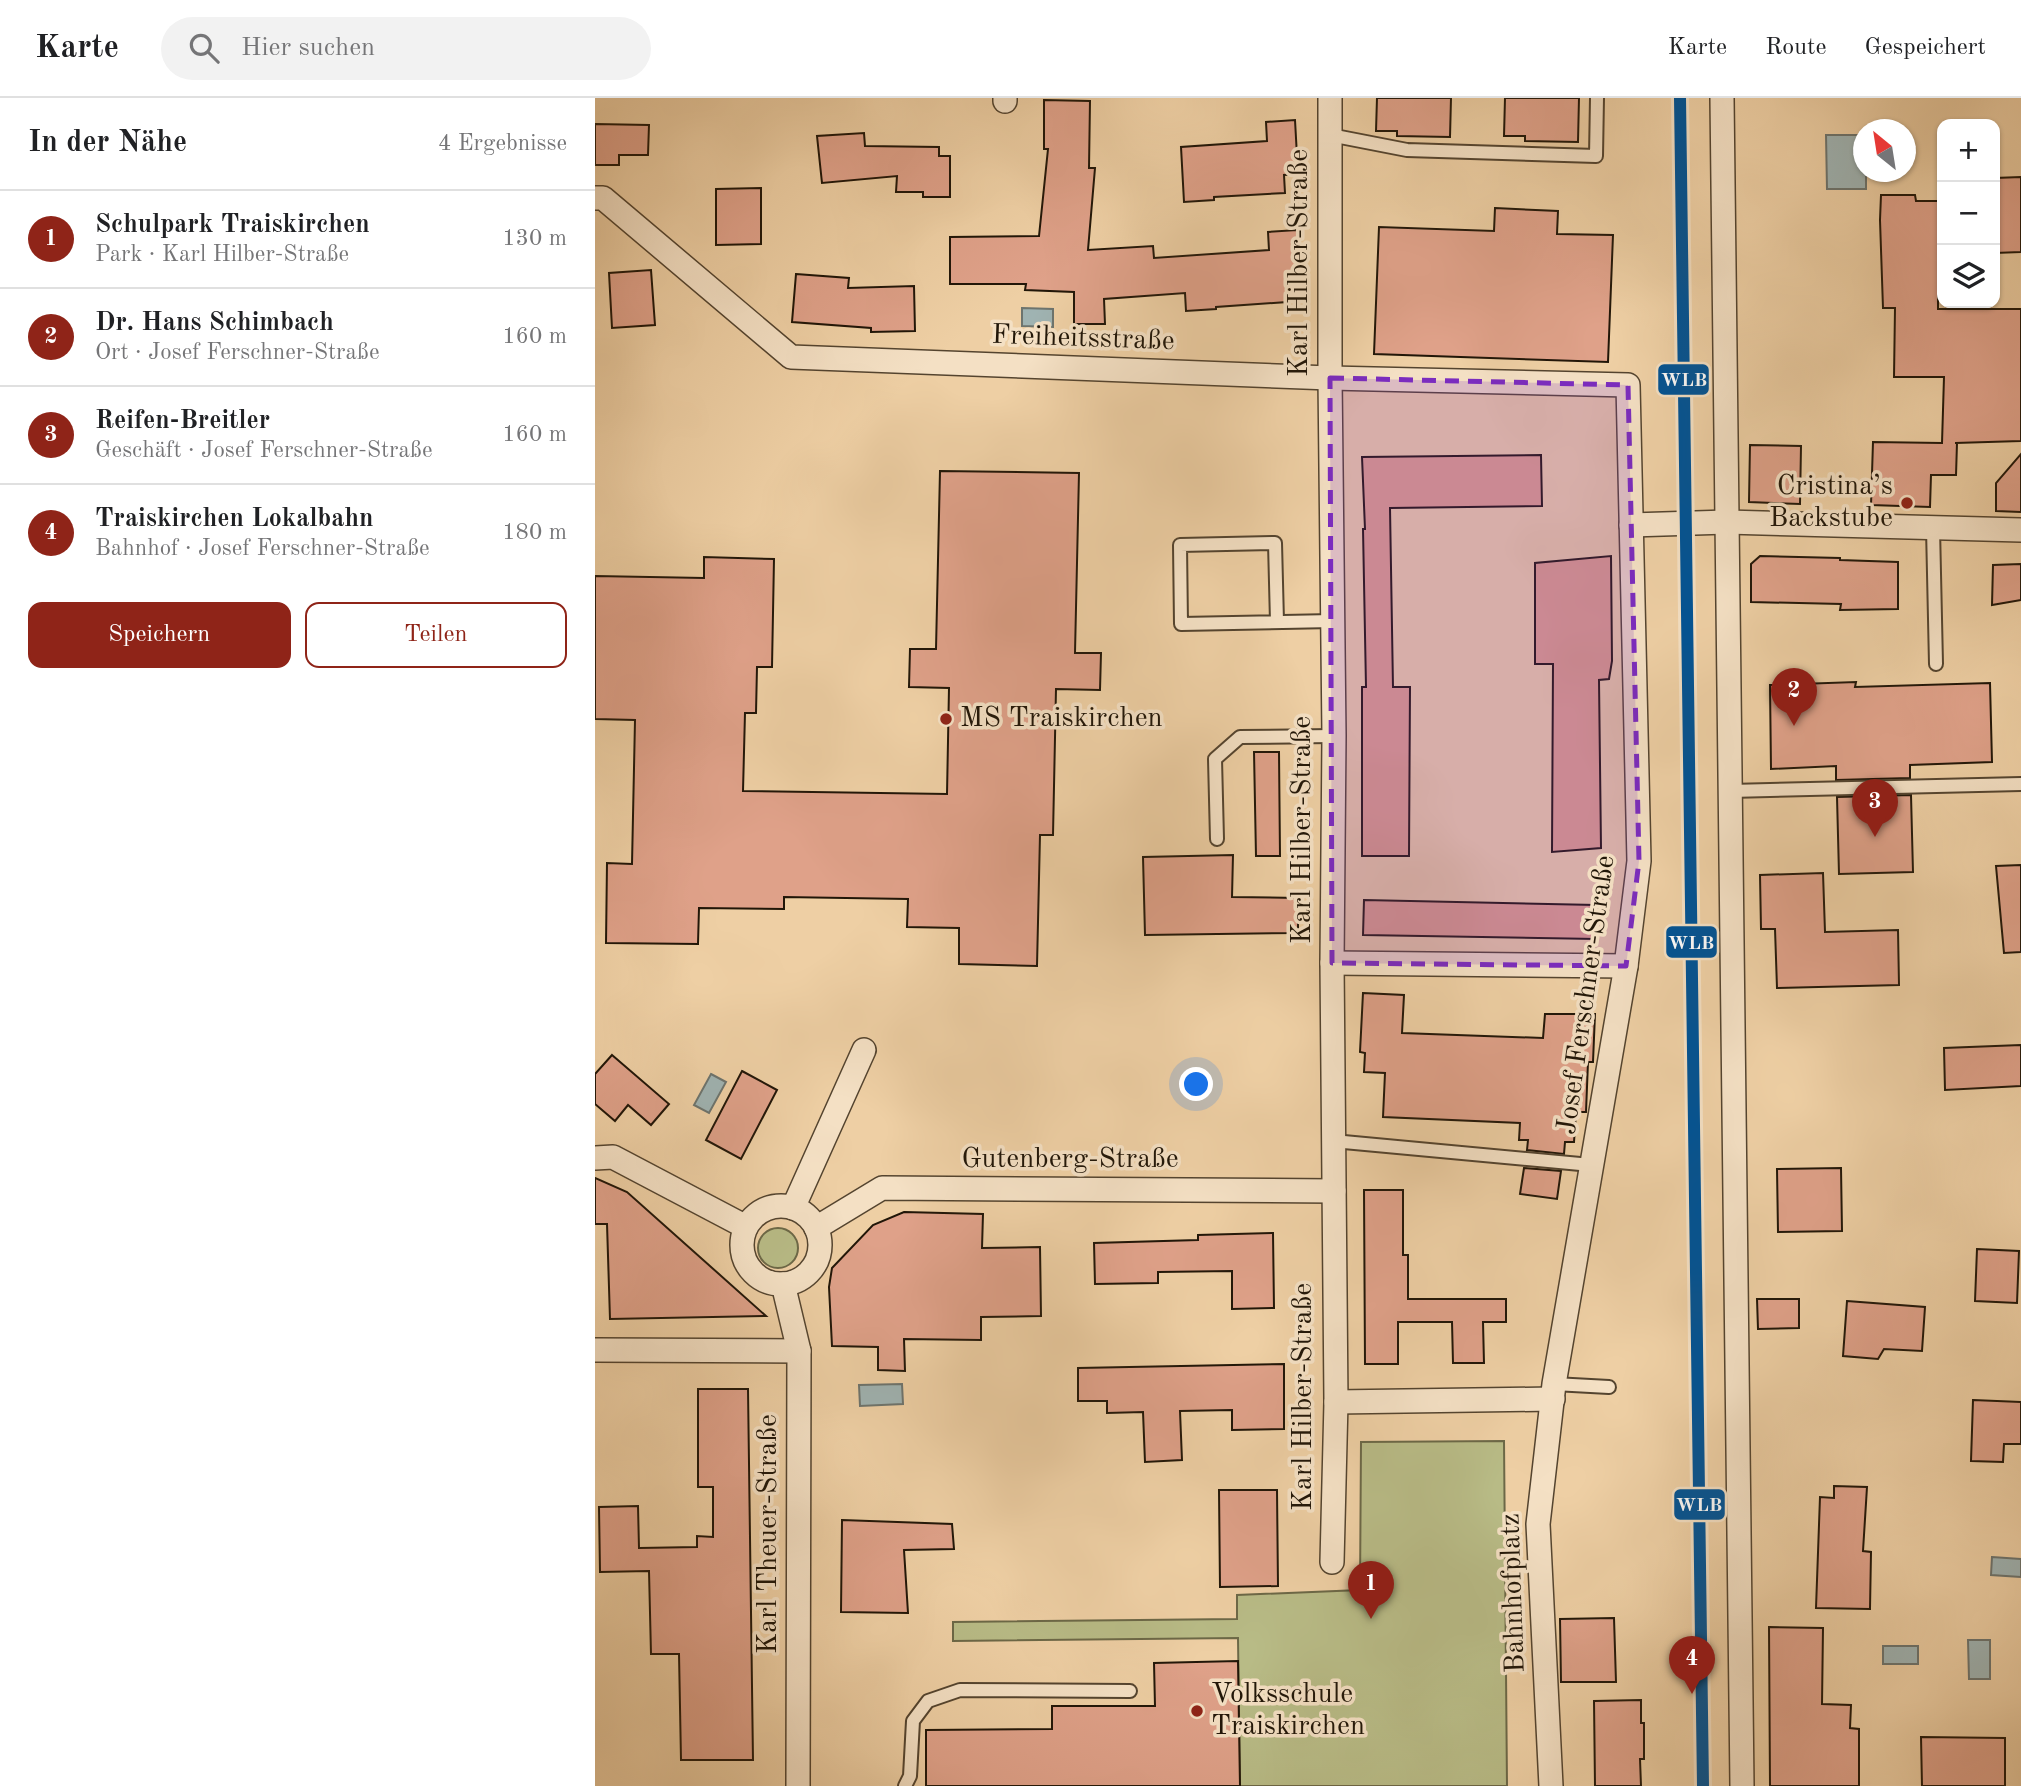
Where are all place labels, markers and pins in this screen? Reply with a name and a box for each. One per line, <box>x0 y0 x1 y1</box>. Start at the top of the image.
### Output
place label: Cristina’s Backstube <box>1769 473 1893 533</box>
marker: Cristina’s Backstube <box>1899 495 1915 511</box>
pin: 2 <box>1771 668 1817 726</box>
place label: MS Traiskirchen <box>960 705 1163 733</box>
marker: MS Traiskirchen <box>938 711 954 727</box>
pin: 3 <box>1852 779 1898 837</box>
pin: 1 <box>1348 1561 1394 1619</box>
pin: 4 <box>1669 1636 1715 1694</box>
place label: Volksschule Traiskirchen <box>1211 1681 1365 1741</box>
marker: Volksschule Traiskirchen <box>1189 1703 1205 1719</box>

